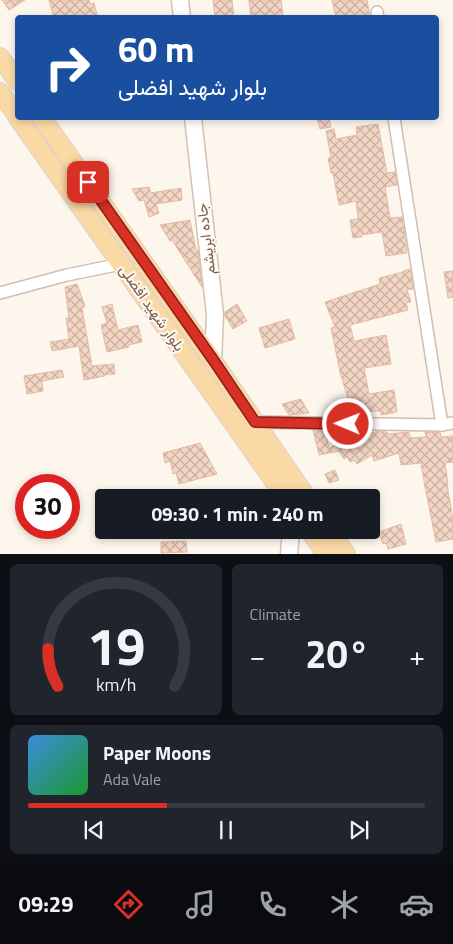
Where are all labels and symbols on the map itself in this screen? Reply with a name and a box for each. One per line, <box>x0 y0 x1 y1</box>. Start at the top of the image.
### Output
pin <box>67 161 109 203</box>
street label: جاده ابریشم <box>190 202 221 276</box>
street label: بلوار شهید افضلی <box>114 260 191 356</box>
position arrow <box>321 397 373 449</box>
speed limit sign: 30 <box>15 474 80 539</box>

